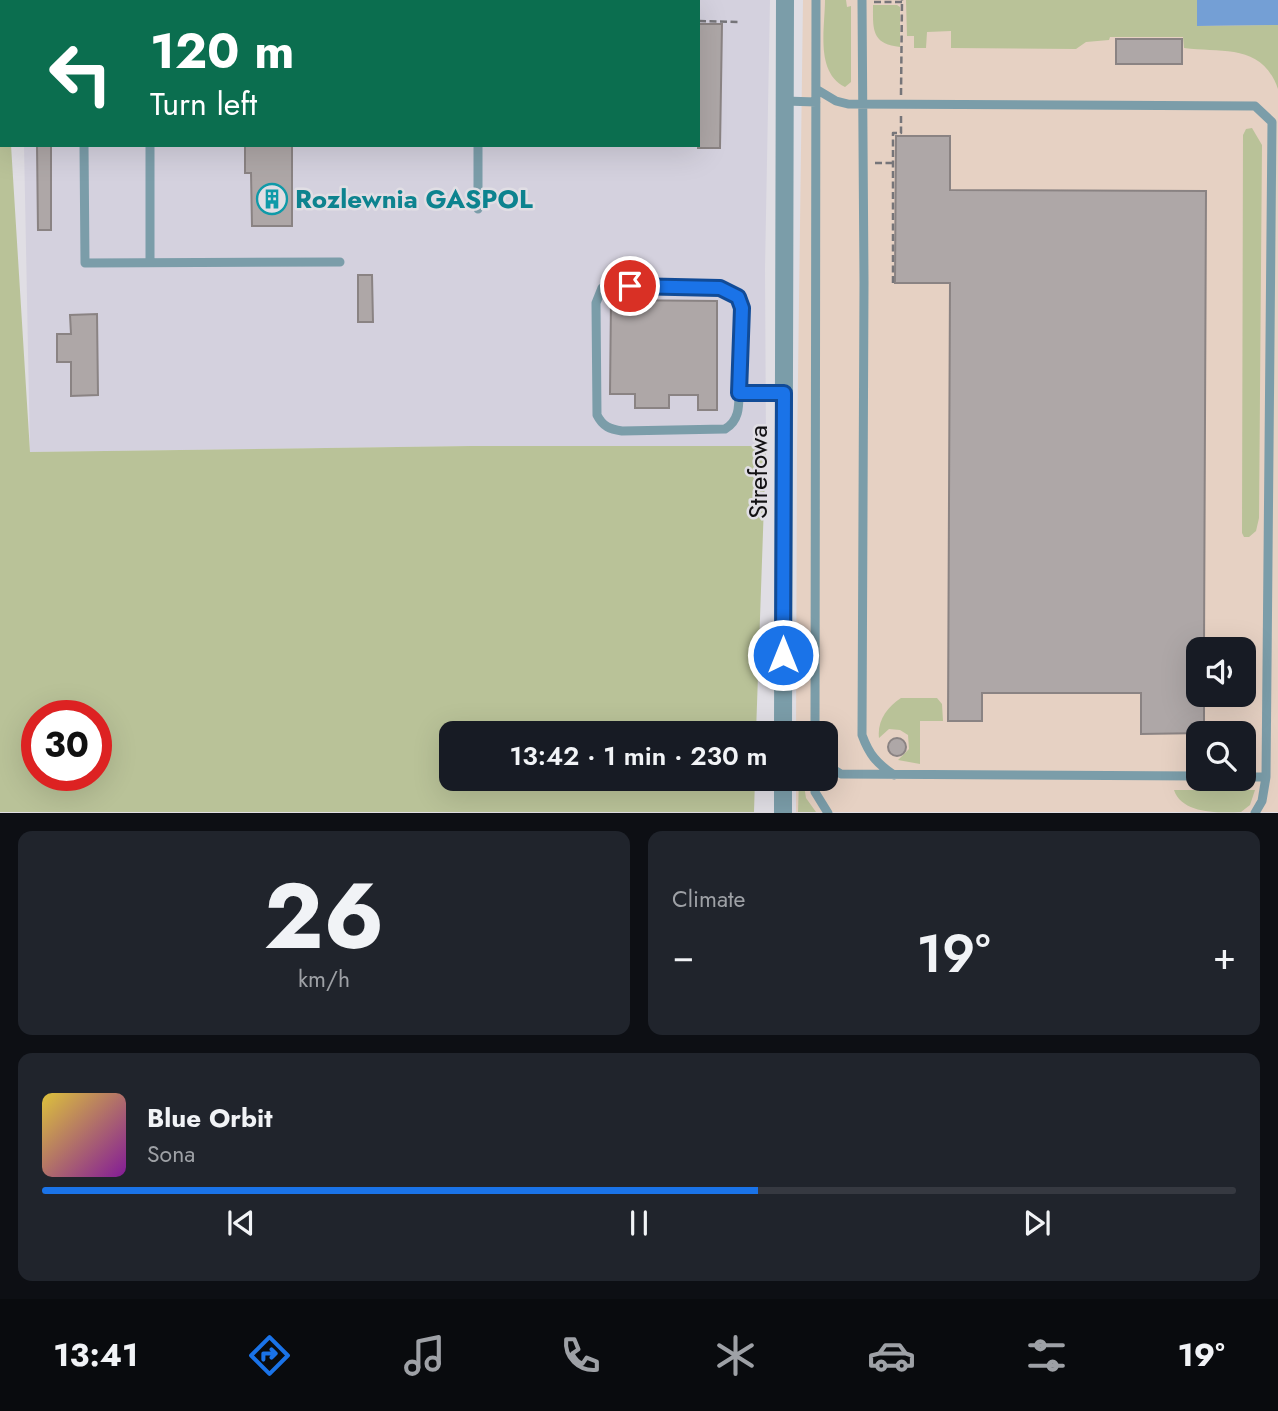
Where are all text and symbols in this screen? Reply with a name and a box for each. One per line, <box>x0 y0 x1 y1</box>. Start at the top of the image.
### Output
text: 120 m <box>150 16 294 86</box>
icon: left <box>35 28 126 119</box>
text: Turn left <box>150 81 257 127</box>
place label: Rozlewnia GASPOL <box>295 180 533 218</box>
building icon: Rozlewnia GASPOL <box>255 182 289 216</box>
pin <box>600 256 660 316</box>
icon: arrive <box>611 267 649 305</box>
street label: Strefowa <box>739 425 777 519</box>
position arrow <box>746 618 820 692</box>
map controls <box>1186 637 1256 791</box>
button: sound <box>1186 637 1256 707</box>
speed limit sign: 30 <box>21 700 112 791</box>
button: search <box>1186 721 1256 791</box>
text: 13:42 · 1 min · 230 m <box>509 737 768 775</box>
text: 26 <box>264 851 384 982</box>
text: Climate <box>672 882 745 916</box>
text: 19° <box>917 916 991 992</box>
text: − <box>672 928 694 983</box>
text: + <box>1213 928 1236 983</box>
text: km/h <box>298 962 350 996</box>
text: Blue Orbit <box>147 1099 272 1137</box>
text: Sona <box>147 1137 195 1171</box>
icon: previous <box>222 1204 260 1242</box>
icon: pause <box>620 1204 658 1242</box>
icon: next <box>1018 1204 1056 1242</box>
icon: directions <box>245 1331 294 1380</box>
icon: music <box>400 1331 449 1380</box>
icon: phone <box>556 1331 605 1380</box>
icon: climate <box>711 1331 760 1380</box>
icon: car <box>867 1331 916 1380</box>
icon: filters <box>1022 1331 1071 1380</box>
text: 13:41 <box>53 1332 138 1378</box>
text: 19° <box>1177 1332 1225 1378</box>

